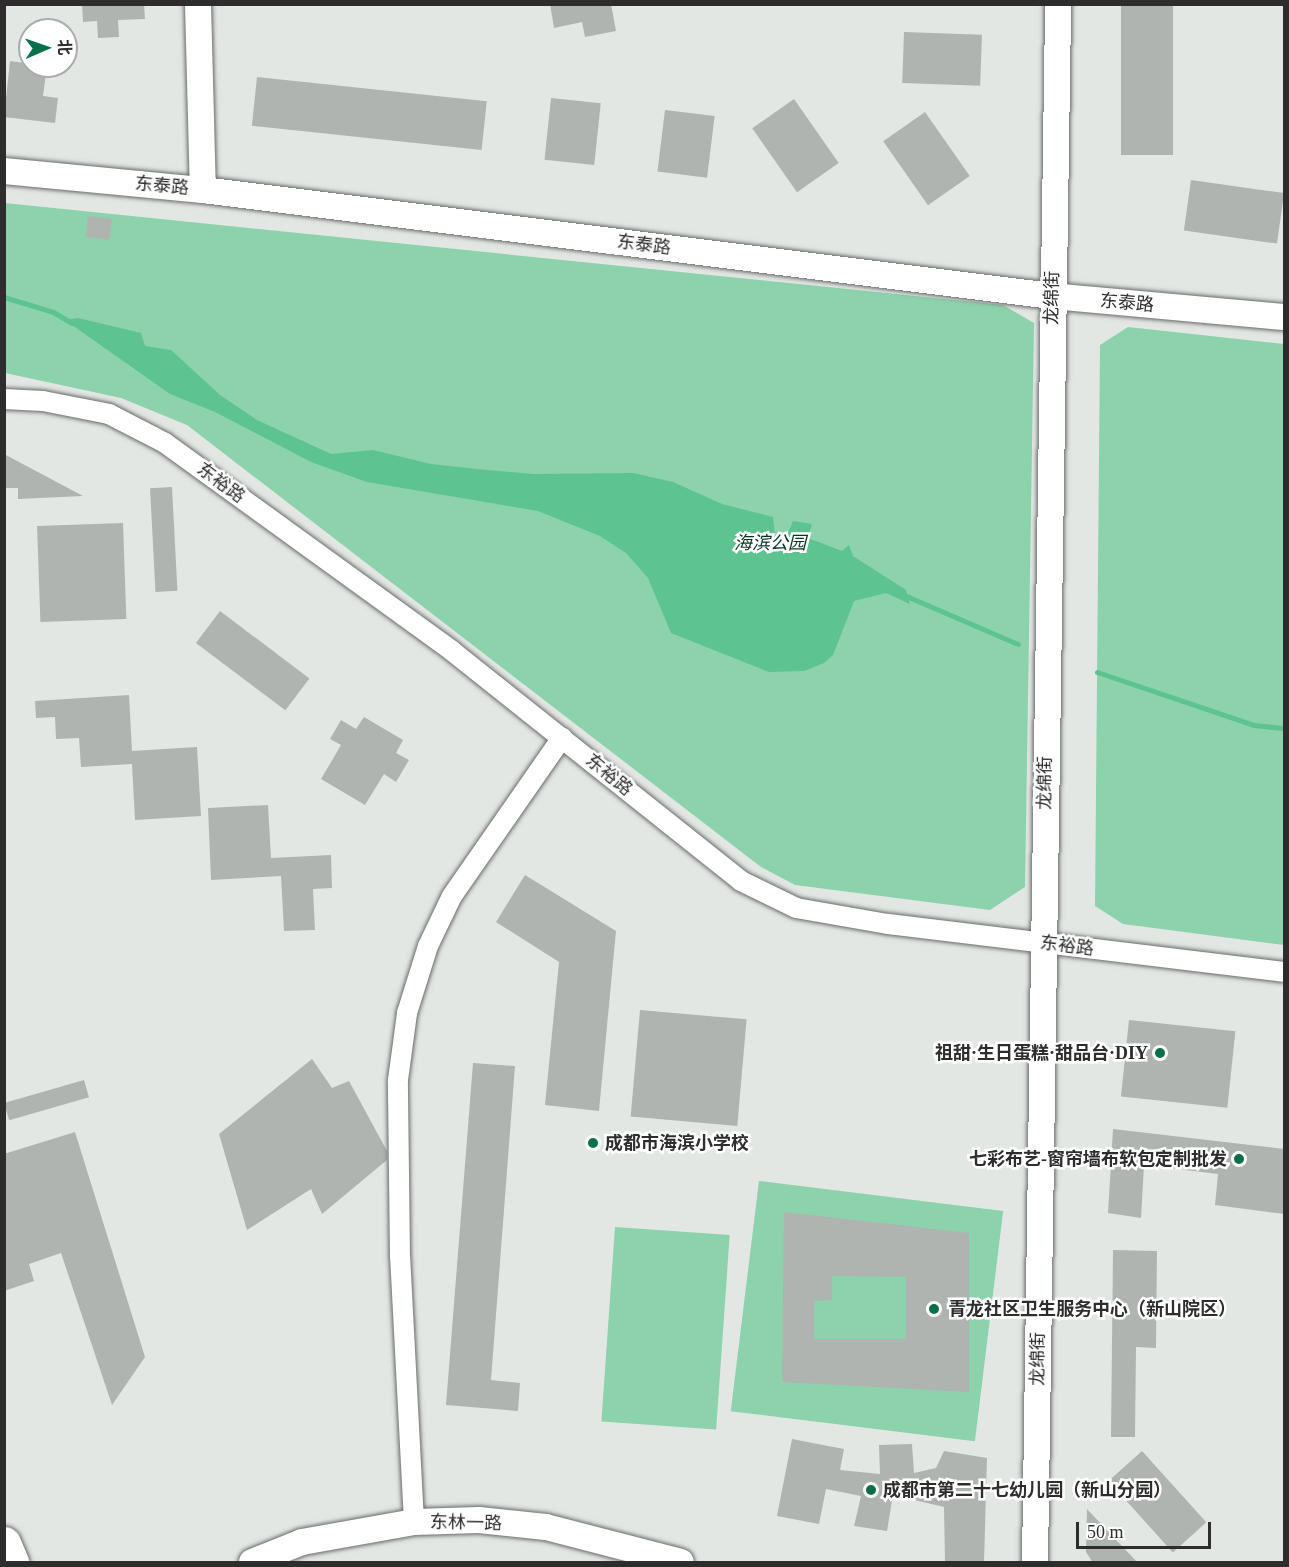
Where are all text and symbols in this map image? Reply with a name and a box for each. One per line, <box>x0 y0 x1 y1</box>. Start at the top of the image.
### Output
north arrow <box>18 18 78 78</box>
text: 北 <box>56 39 73 56</box>
street label: 东泰路 <box>134 173 190 199</box>
street label: 东泰路 <box>616 231 672 259</box>
street label: 龙绵街 <box>1041 271 1063 325</box>
street label: 东泰路 <box>1099 290 1155 316</box>
street label: 东裕路 <box>193 458 249 508</box>
park label: 海滨公园 <box>734 532 806 554</box>
street label: 东裕路 <box>581 750 637 800</box>
street label: 龙绵街 <box>1034 756 1056 810</box>
street label: 东裕路 <box>1039 932 1095 960</box>
place label: 祖甜·生日蛋糕·甜品台·DIY <box>935 1042 1148 1064</box>
marker: 祖甜·生日蛋糕·甜品台·DIY <box>1153 1046 1167 1060</box>
place label: 成都市海滨小学校 <box>605 1132 749 1154</box>
marker: 成都市海滨小学校 <box>586 1136 600 1150</box>
place label: 七彩布艺-窗帘墙布软包定制批发 <box>969 1148 1227 1170</box>
marker: 七彩布艺-窗帘墙布软包定制批发 <box>1232 1152 1246 1166</box>
place label: 青龙社区卫生服务中心（新山院区） <box>948 1298 1236 1320</box>
marker: 青龙社区卫生服务中心（新山院区） <box>925 1300 943 1318</box>
street label: 龙绵街 <box>1027 1332 1049 1386</box>
place label: 成都市第二十七幼儿园（新山分园） <box>883 1479 1171 1501</box>
marker: 成都市第二十七幼儿园（新山分园） <box>864 1483 878 1497</box>
scale bar <box>1079 1510 1214 1548</box>
street label: 东林一路 <box>430 1512 502 1534</box>
text: 50 m <box>1087 1522 1124 1542</box>

